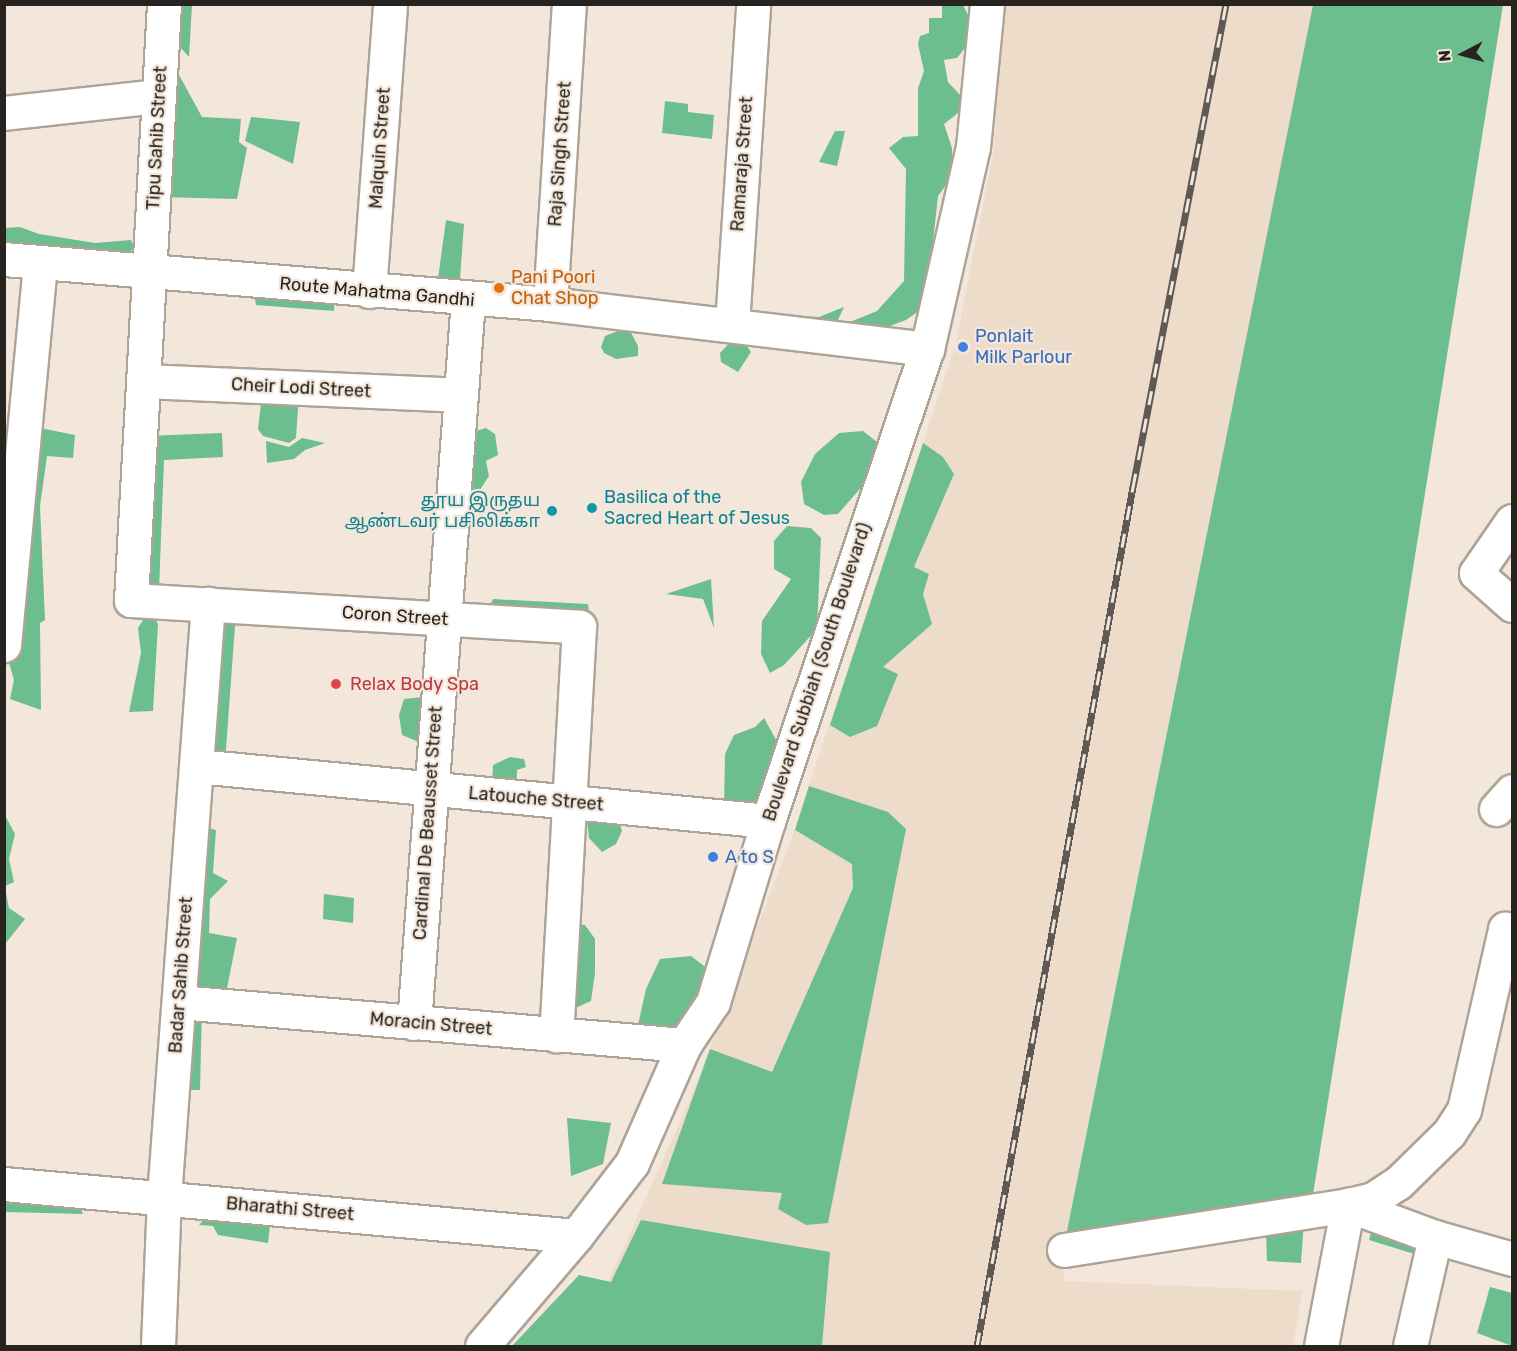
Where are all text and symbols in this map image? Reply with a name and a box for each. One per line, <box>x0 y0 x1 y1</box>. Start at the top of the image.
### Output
north arrow <box>1433 24 1493 84</box>
text: N <box>1435 49 1455 63</box>
street label: Tipu Sahib Street <box>142 65 172 211</box>
street label: Raja Singh Street <box>544 81 576 227</box>
street label: Malquin Street <box>365 86 395 210</box>
street label: Ramaraja Street <box>727 96 757 232</box>
place label: Pani Poori Chat Shop <box>511 267 598 310</box>
street label: Route Mahatma Gandhi <box>278 273 476 311</box>
marker: Pani Poori Chat Shop <box>492 281 506 295</box>
place label: Ponlait Milk Parlour <box>975 326 1072 368</box>
marker: Ponlait Milk Parlour <box>956 340 970 354</box>
street label: Cheir Lodi Street <box>230 374 372 402</box>
place label: Basilica of the Sacred Heart of Jesus <box>604 487 790 530</box>
place label: தூய இருதய ஆண்டவர் பசிலிக்கா <box>345 490 540 532</box>
marker: Basilica of the Sacred Heart of Jesus <box>585 501 599 515</box>
marker: தூய இருதய ஆண்டவர் பசிலிக்கா <box>545 504 559 518</box>
street label: Boulevard Subbiah (South Boulevard) <box>758 520 876 824</box>
street label: Coron Street <box>341 602 449 630</box>
place label: Relax Body Spa <box>350 673 479 695</box>
marker: Relax Body Spa <box>327 675 345 693</box>
street label: Cardinal De Beausset Street <box>409 705 447 941</box>
street label: Latouche Street <box>468 782 604 816</box>
place label: A to S <box>725 846 774 868</box>
marker: A to S <box>706 850 720 864</box>
street label: Badar Sahib Street <box>165 896 197 1054</box>
street label: Moracin Street <box>369 1008 493 1040</box>
street label: Bharathi Street <box>225 1193 355 1225</box>

